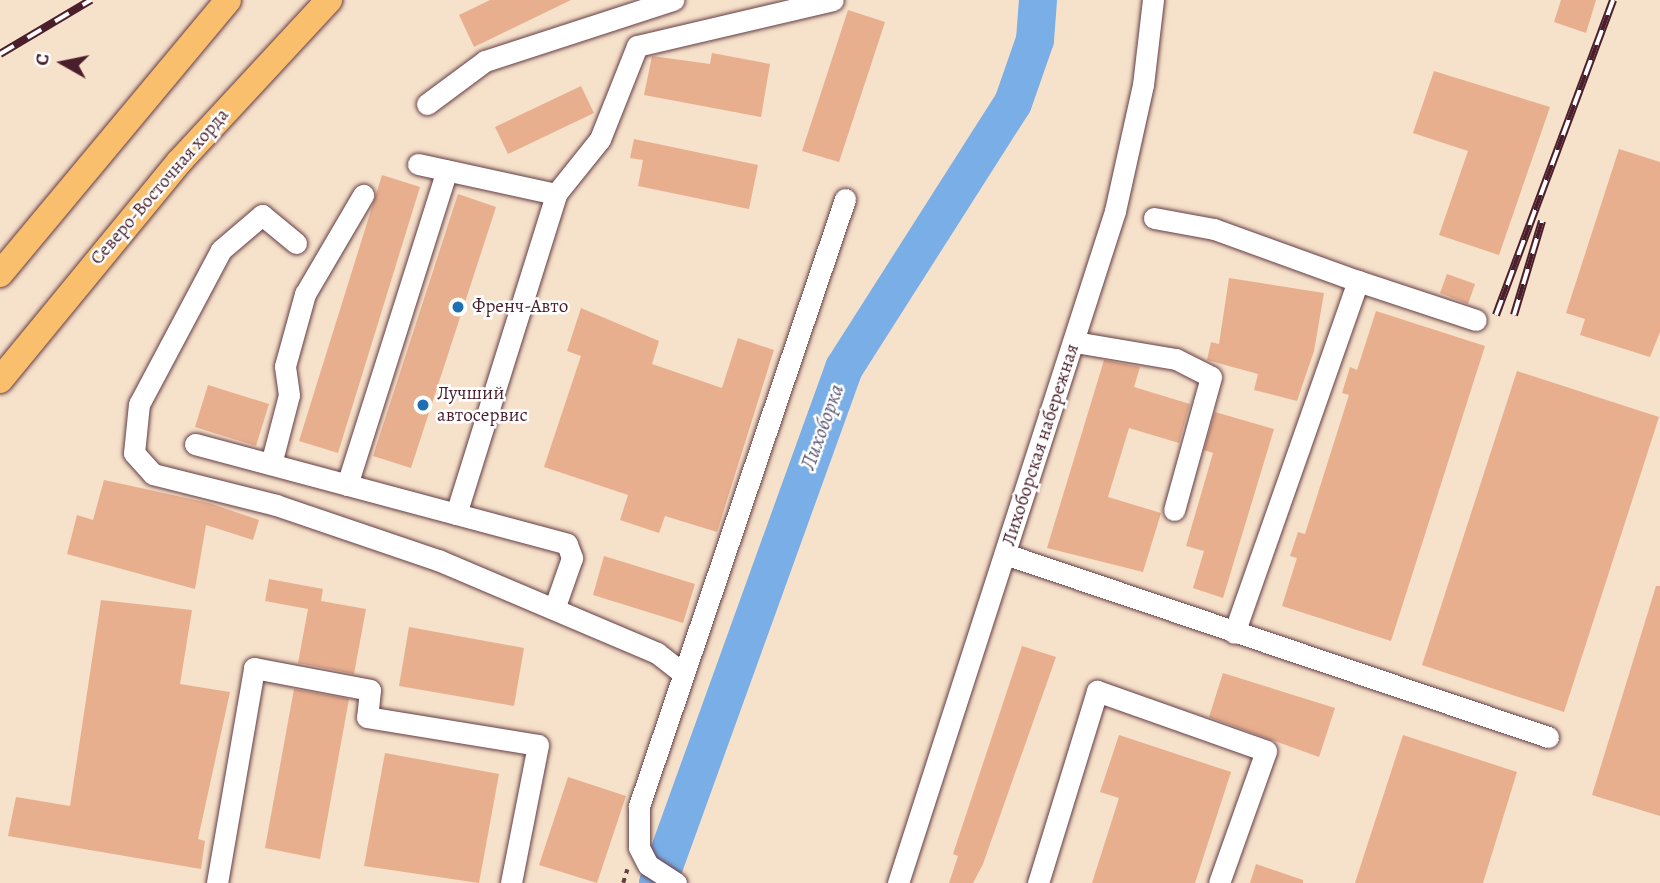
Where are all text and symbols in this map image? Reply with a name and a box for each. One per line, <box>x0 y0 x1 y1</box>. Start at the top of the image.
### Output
north arrow <box>28 28 98 98</box>
text: С <box>29 52 56 68</box>
street label: Северо-Восточная хорда <box>86 104 234 270</box>
place label: Френч-Авто <box>472 296 568 318</box>
marker: Френч-Авто <box>450 299 466 315</box>
street label: Лихоборская набережная <box>998 341 1084 549</box>
water label: Лихоборка <box>795 381 849 473</box>
place label: Лучший автосервис <box>437 383 528 427</box>
marker: Лучший автосервис <box>415 397 431 413</box>

